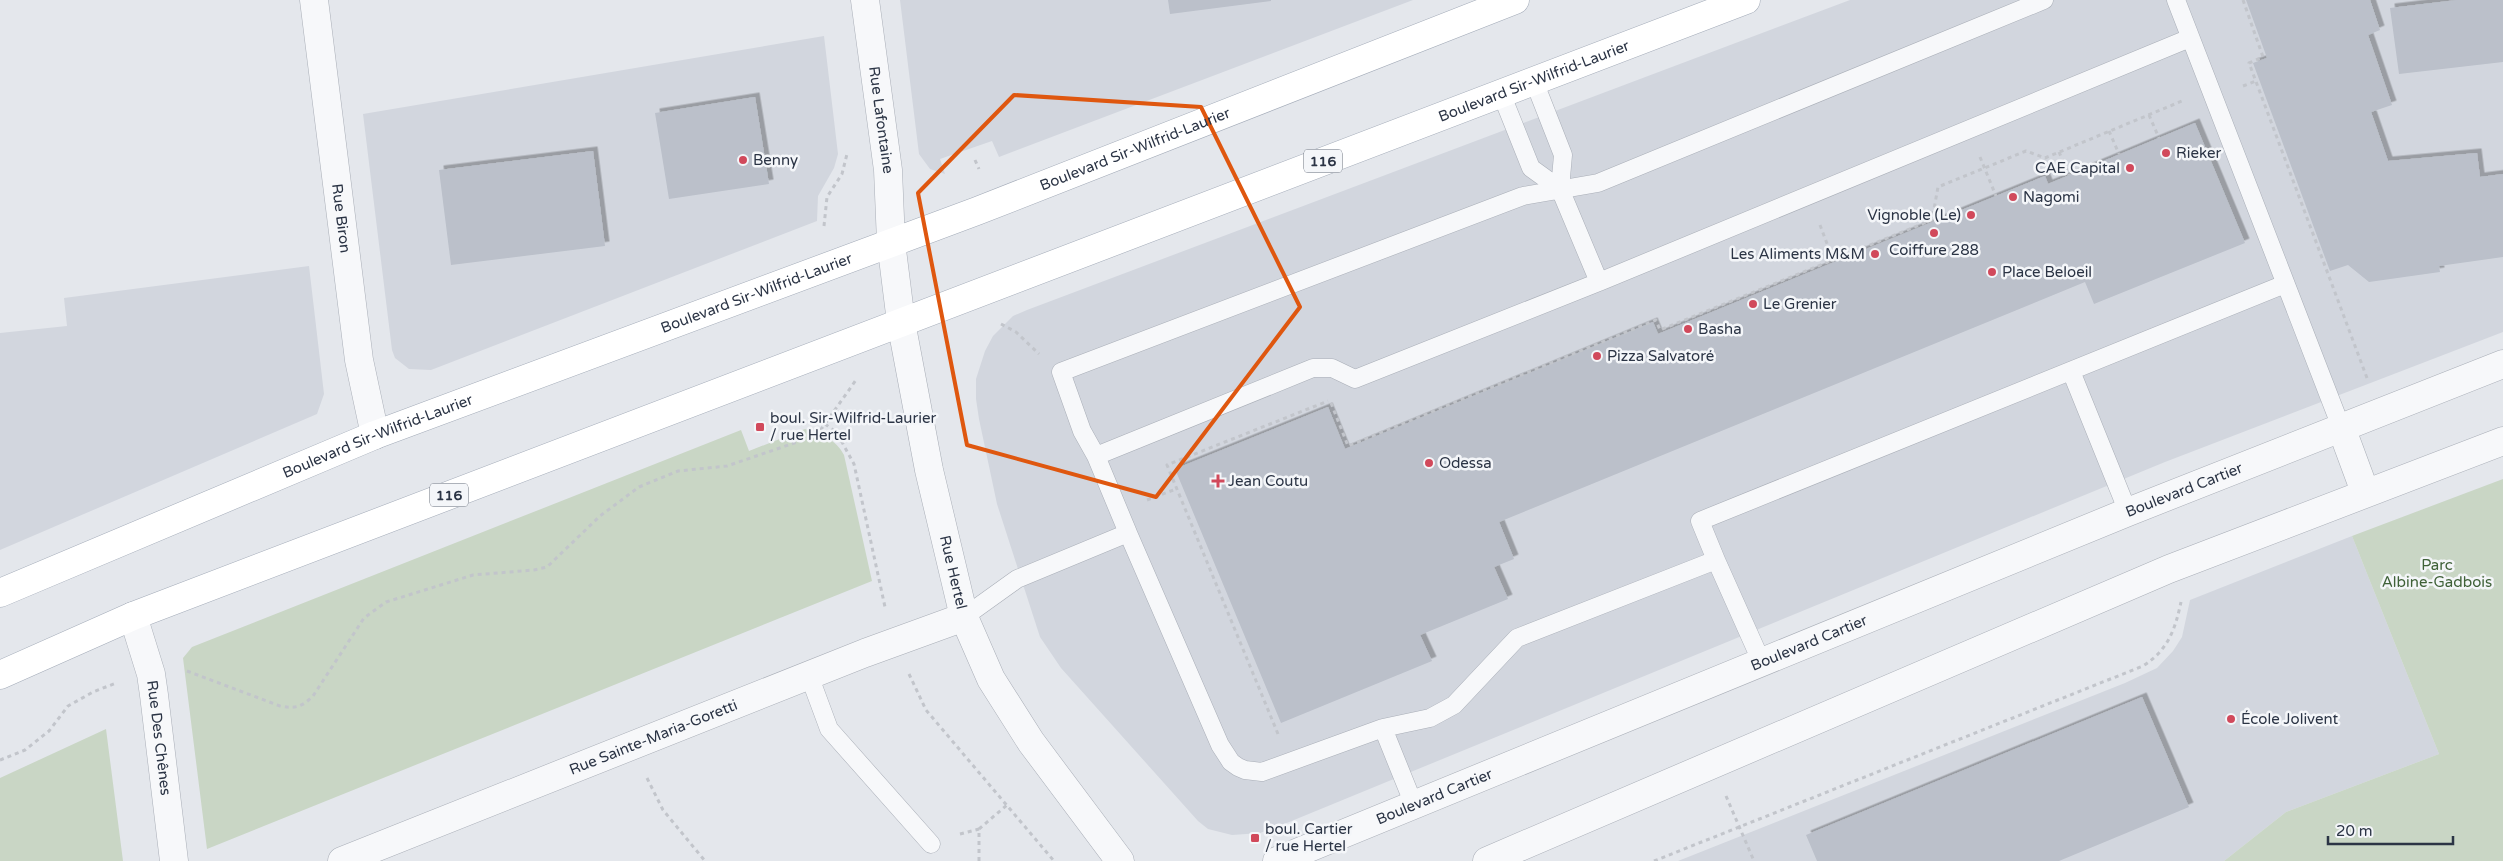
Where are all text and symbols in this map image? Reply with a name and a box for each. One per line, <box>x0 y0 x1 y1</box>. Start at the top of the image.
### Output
street label: Boulevard Sir-Wilfrid-Laurier <box>1436 36 1632 126</box>
street label: Rue Lafontaine <box>865 65 897 175</box>
street label: Boulevard Sir-Wilfrid-Laurier <box>1037 103 1233 194</box>
place label: Rieker <box>2176 144 2221 162</box>
marker: Rieker <box>2160 147 2172 159</box>
road number: 116 <box>1304 150 1342 172</box>
place label: Benny <box>753 151 798 169</box>
marker: Benny <box>737 154 749 166</box>
place label: CAE Capital <box>2035 159 2120 177</box>
marker: CAE Capital <box>2124 162 2136 174</box>
street label: Rue Biron <box>328 182 355 254</box>
place label: Nagomi <box>2023 188 2080 206</box>
marker: Nagomi <box>2007 191 2019 203</box>
place label: Vignoble (Le) <box>1867 206 1961 224</box>
marker: Vignoble (Le) <box>1965 209 1977 221</box>
marker: Coiffure 288 <box>1928 227 1940 239</box>
place label: Coiffure 288 <box>1889 241 1979 259</box>
place label: Les Aliments M&M <box>1730 245 1865 263</box>
marker: Les Aliments M&M <box>1869 248 1881 260</box>
street label: Boulevard Sir-Wilfrid-Laurier <box>658 249 855 337</box>
place label: Place Beloeil <box>2002 263 2092 281</box>
marker: Place Beloeil <box>1986 266 1998 278</box>
place label: Le Grenier <box>1763 295 1837 313</box>
marker: Le Grenier <box>1747 298 1759 310</box>
place label: Basha <box>1698 320 1742 338</box>
marker: Basha <box>1682 323 1694 335</box>
place label: Pizza Salvatoré <box>1607 347 1714 365</box>
marker: Pizza Salvatoré <box>1591 350 1603 362</box>
street label: Boulevard Sir-Wilfrid-Laurier <box>280 390 475 482</box>
place label: boul. Sir-Wilfrid-Laurier / rue Hertel <box>770 409 936 444</box>
marker: boul. Sir-Wilfrid-Laurier / rue Hertel <box>754 421 766 433</box>
place label: Odessa <box>1439 454 1492 472</box>
marker: Odessa <box>1423 457 1435 469</box>
street label: Boulevard Cartier <box>2123 459 2245 521</box>
place label: Jean Coutu <box>1228 472 1308 490</box>
marker: Jean Coutu <box>1212 475 1224 487</box>
road number: 116 <box>430 484 468 506</box>
street label: Rue Hertel <box>936 533 971 611</box>
park label: Parc Albine-Gadbois <box>2382 556 2492 591</box>
street label: Boulevard Cartier <box>1748 611 1870 675</box>
street label: Rue Des Chênes <box>143 679 175 796</box>
street label: Rue Sainte-Maria-Goretti <box>566 696 740 779</box>
place label: École Jolivent <box>2241 710 2338 728</box>
marker: École Jolivent <box>2225 713 2237 725</box>
street label: Boulevard Cartier <box>1373 764 1495 828</box>
scale bar <box>2328 814 2453 846</box>
place label: boul. Cartier / rue Hertel <box>1265 820 1353 855</box>
text: 20 m <box>2336 822 2373 840</box>
marker: boul. Cartier / rue Hertel <box>1249 832 1261 844</box>

